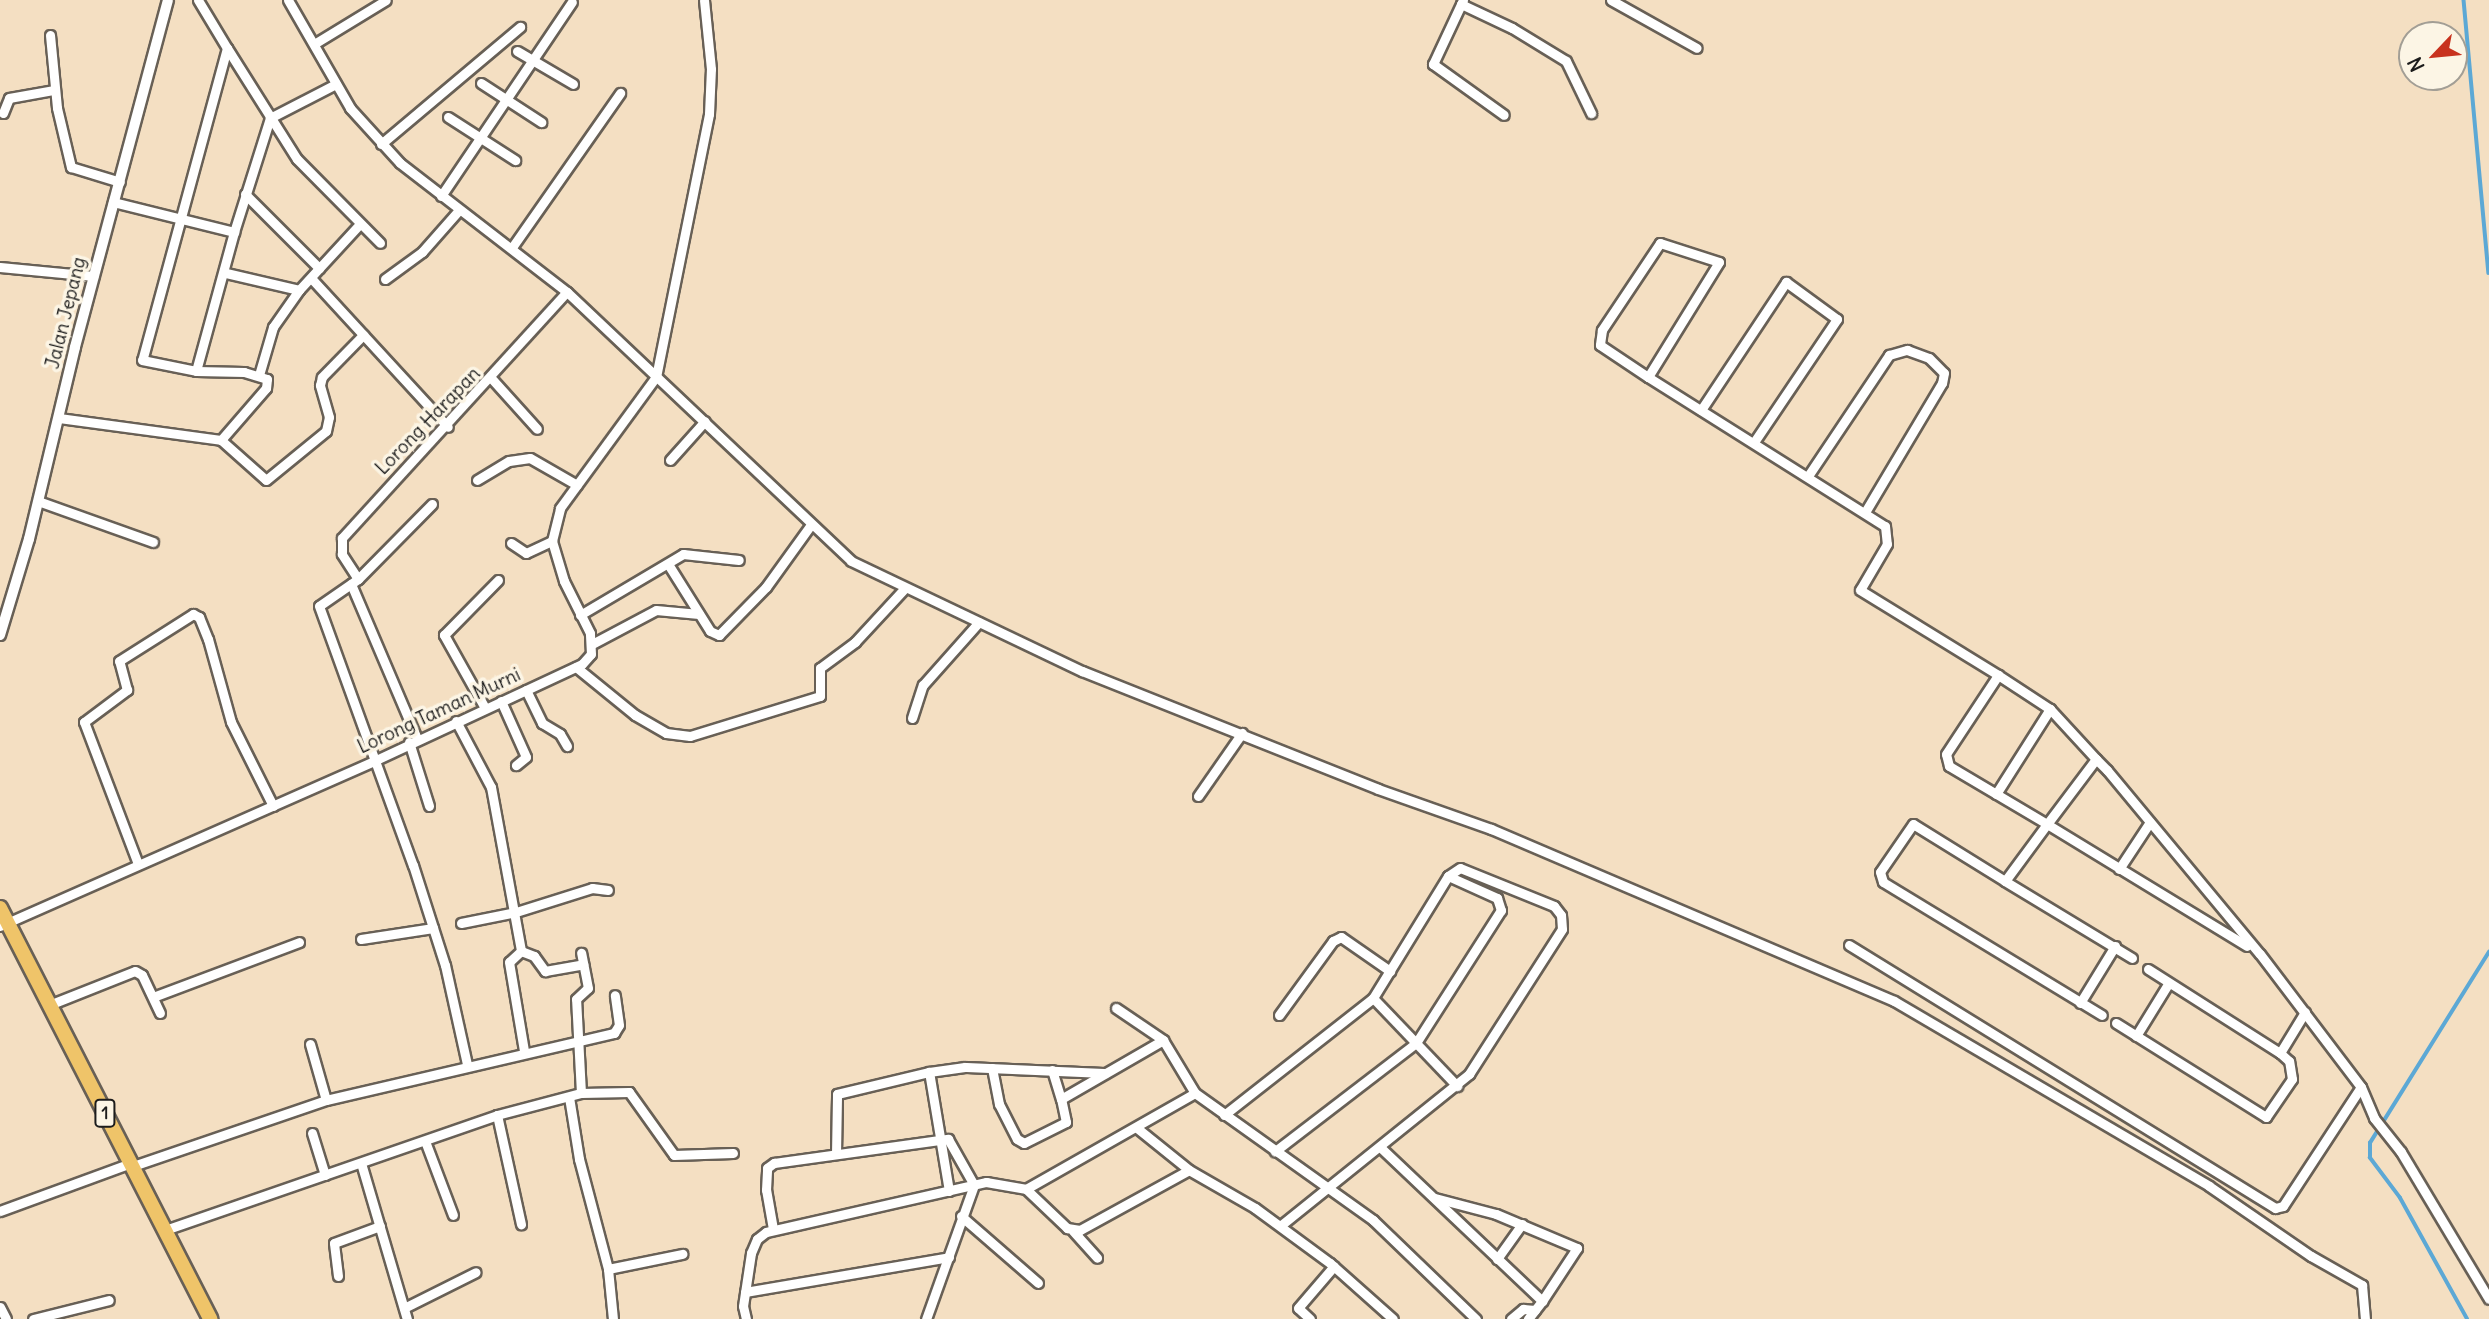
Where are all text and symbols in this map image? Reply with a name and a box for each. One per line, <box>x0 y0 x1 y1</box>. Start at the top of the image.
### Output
north arrow <box>2398 21 2468 91</box>
text: N <box>2402 53 2430 76</box>
street label: Jalan Jepang <box>41 255 91 371</box>
street label: Lorong Harapan <box>371 362 485 480</box>
street label: Lorong Taman Murni <box>354 663 524 759</box>
road number: 1 <box>93 1098 117 1128</box>

